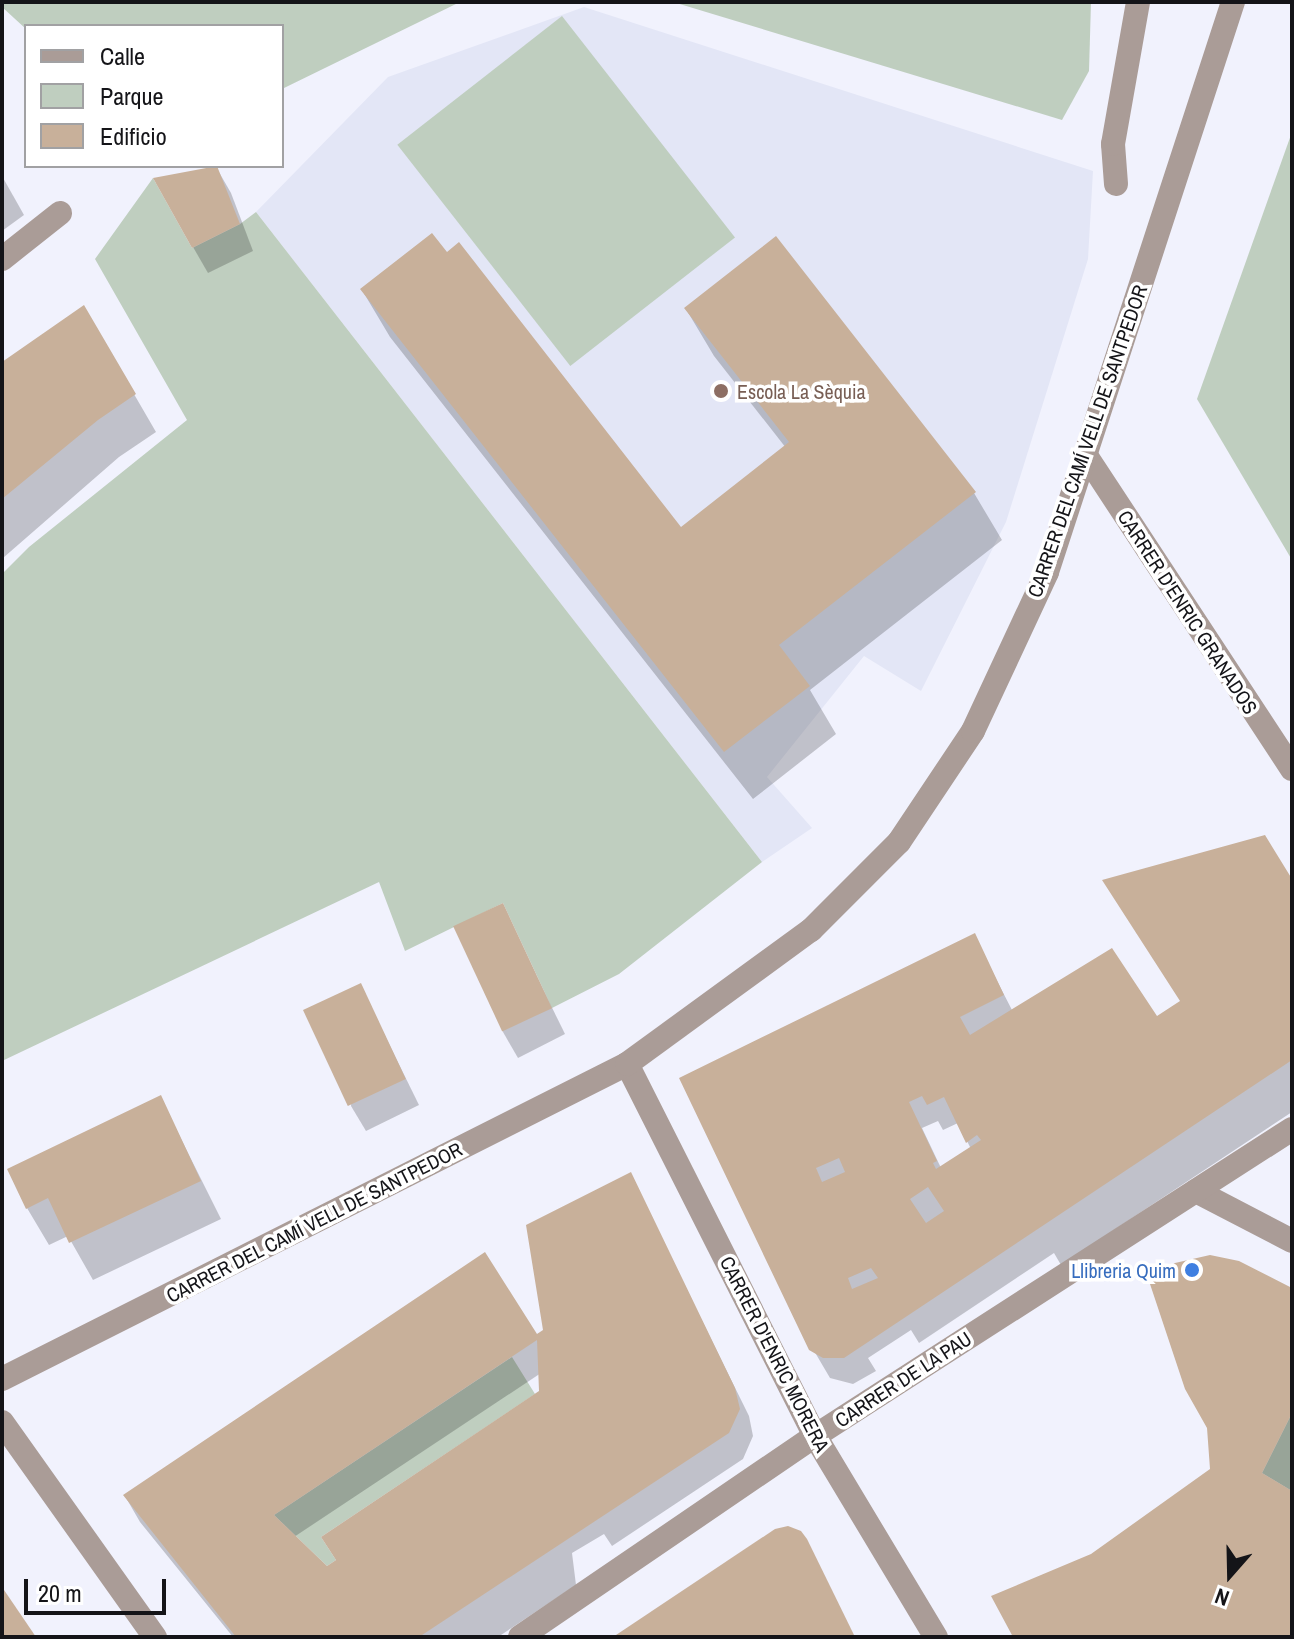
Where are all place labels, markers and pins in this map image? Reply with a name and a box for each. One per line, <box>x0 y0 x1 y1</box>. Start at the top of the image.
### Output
place label: Escola La Sèquia <box>737 379 866 403</box>
marker: Escola La Sèquia <box>712 382 730 400</box>
place label: Llibreria Quim <box>1071 1258 1176 1282</box>
marker: Llibreria Quim <box>1183 1261 1201 1279</box>

